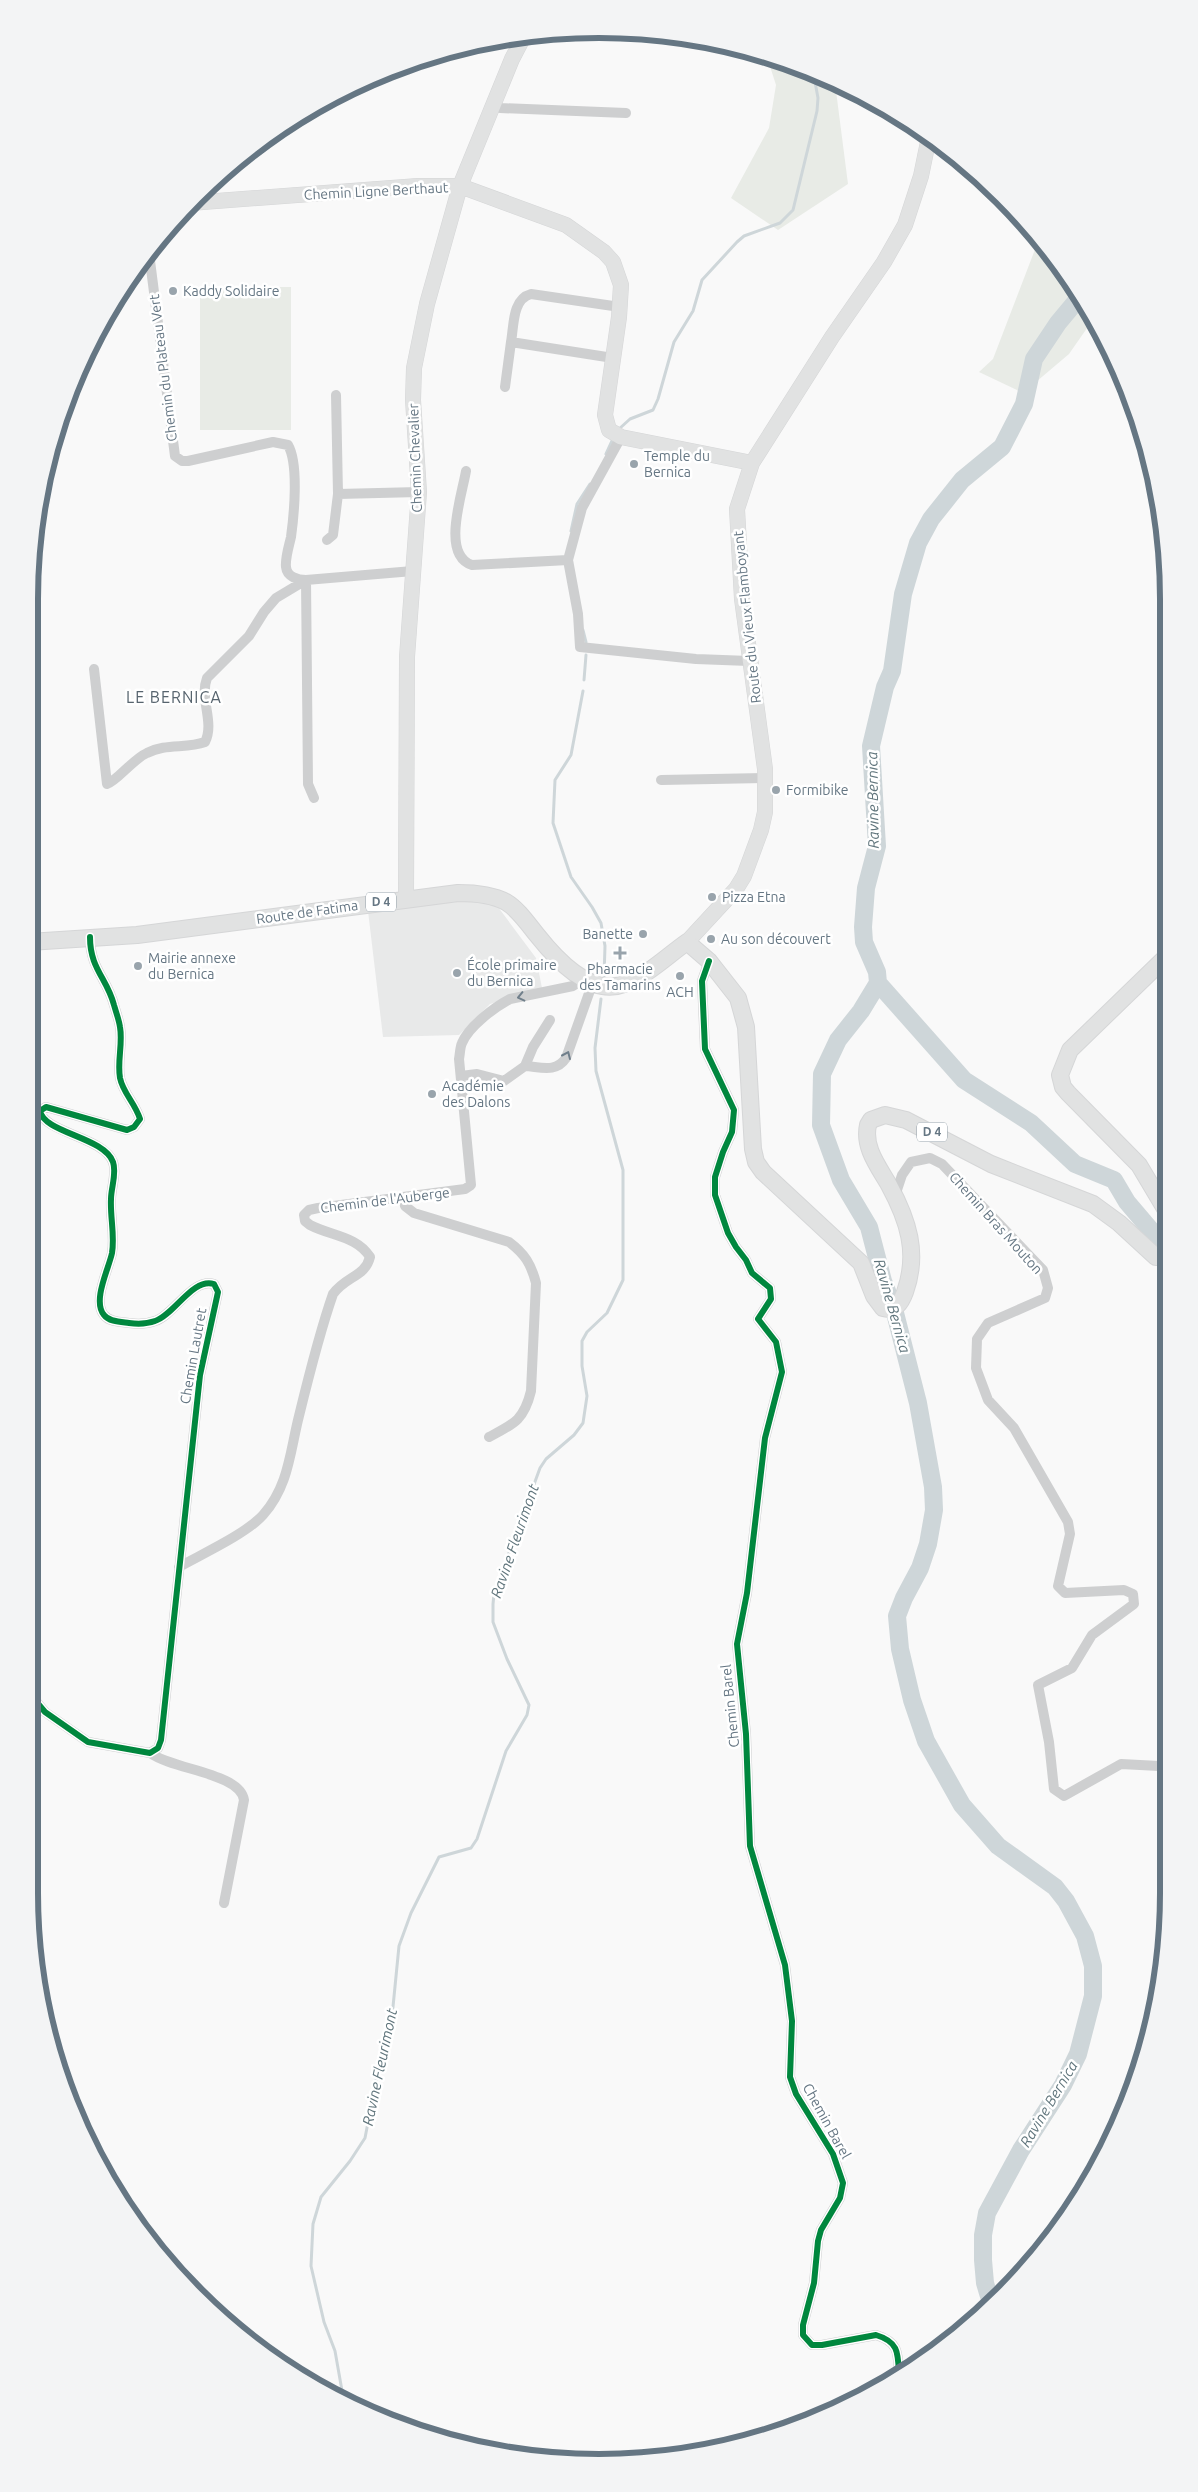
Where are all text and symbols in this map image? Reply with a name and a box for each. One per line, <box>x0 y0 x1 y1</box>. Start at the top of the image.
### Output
street label: Chemin Ligne Berthaut <box>303 179 449 203</box>
place label: Kaddy Solidaire <box>183 283 279 299</box>
marker: Kaddy Solidaire <box>167 285 179 297</box>
street label: Chemin du Plateau Vert <box>146 293 180 443</box>
street label: Chemin Chevalier <box>405 402 425 513</box>
place label: Temple du Bernica <box>644 448 710 480</box>
marker: Temple du Bernica <box>628 458 640 470</box>
street label: Route du Vieux Flamboyant <box>730 529 764 704</box>
district label: LE BERNICA <box>126 688 222 706</box>
water label: Ravine Bernica <box>863 751 882 849</box>
place label: Formibike <box>786 782 848 798</box>
marker: Formibike <box>770 784 782 796</box>
place label: Pizza Etna <box>722 889 786 905</box>
marker: Pizza Etna <box>706 891 718 903</box>
road number: D 4 <box>366 892 396 912</box>
street label: Route de Fatima <box>255 897 359 927</box>
place label: Banette <box>582 926 633 942</box>
marker: Banette <box>637 928 649 940</box>
place label: Au son découvert <box>721 931 831 947</box>
marker: Au son découvert <box>705 933 717 945</box>
marker: Pharmacie des Tamarins <box>614 947 626 959</box>
place label: Mairie annexe du Bernica <box>148 950 236 982</box>
place label: École primaire du Bernica <box>467 956 557 989</box>
marker: Mairie annexe du Bernica <box>132 960 144 972</box>
place label: Pharmacie des Tamarins <box>579 961 661 993</box>
marker: École primaire du Bernica <box>451 967 463 979</box>
marker: ACH <box>674 970 686 982</box>
place label: ACH <box>666 984 694 1000</box>
one-way arrow <box>516 991 525 1002</box>
one-way arrow <box>560 1051 570 1060</box>
place label: Académie des Dalons <box>442 1078 510 1110</box>
marker: Académie des Dalons <box>426 1088 438 1100</box>
road number: D 4 <box>917 1122 947 1142</box>
street label: Chemin Bras Mouton <box>946 1169 1046 1277</box>
street label: Chemin de l'Auberge <box>319 1184 451 1216</box>
water label: Ravine Bernica <box>871 1257 914 1355</box>
street label: Chemin Lautret <box>177 1306 209 1405</box>
water label: Ravine Fleurimont <box>487 1482 542 1600</box>
street label: Chemin Barel <box>718 1663 742 1748</box>
water label: Ravine Fleurimont <box>359 2007 400 2127</box>
water label: Ravine Bernica <box>1016 2058 1081 2150</box>
street label: Chemin Barel <box>800 2080 854 2162</box>

